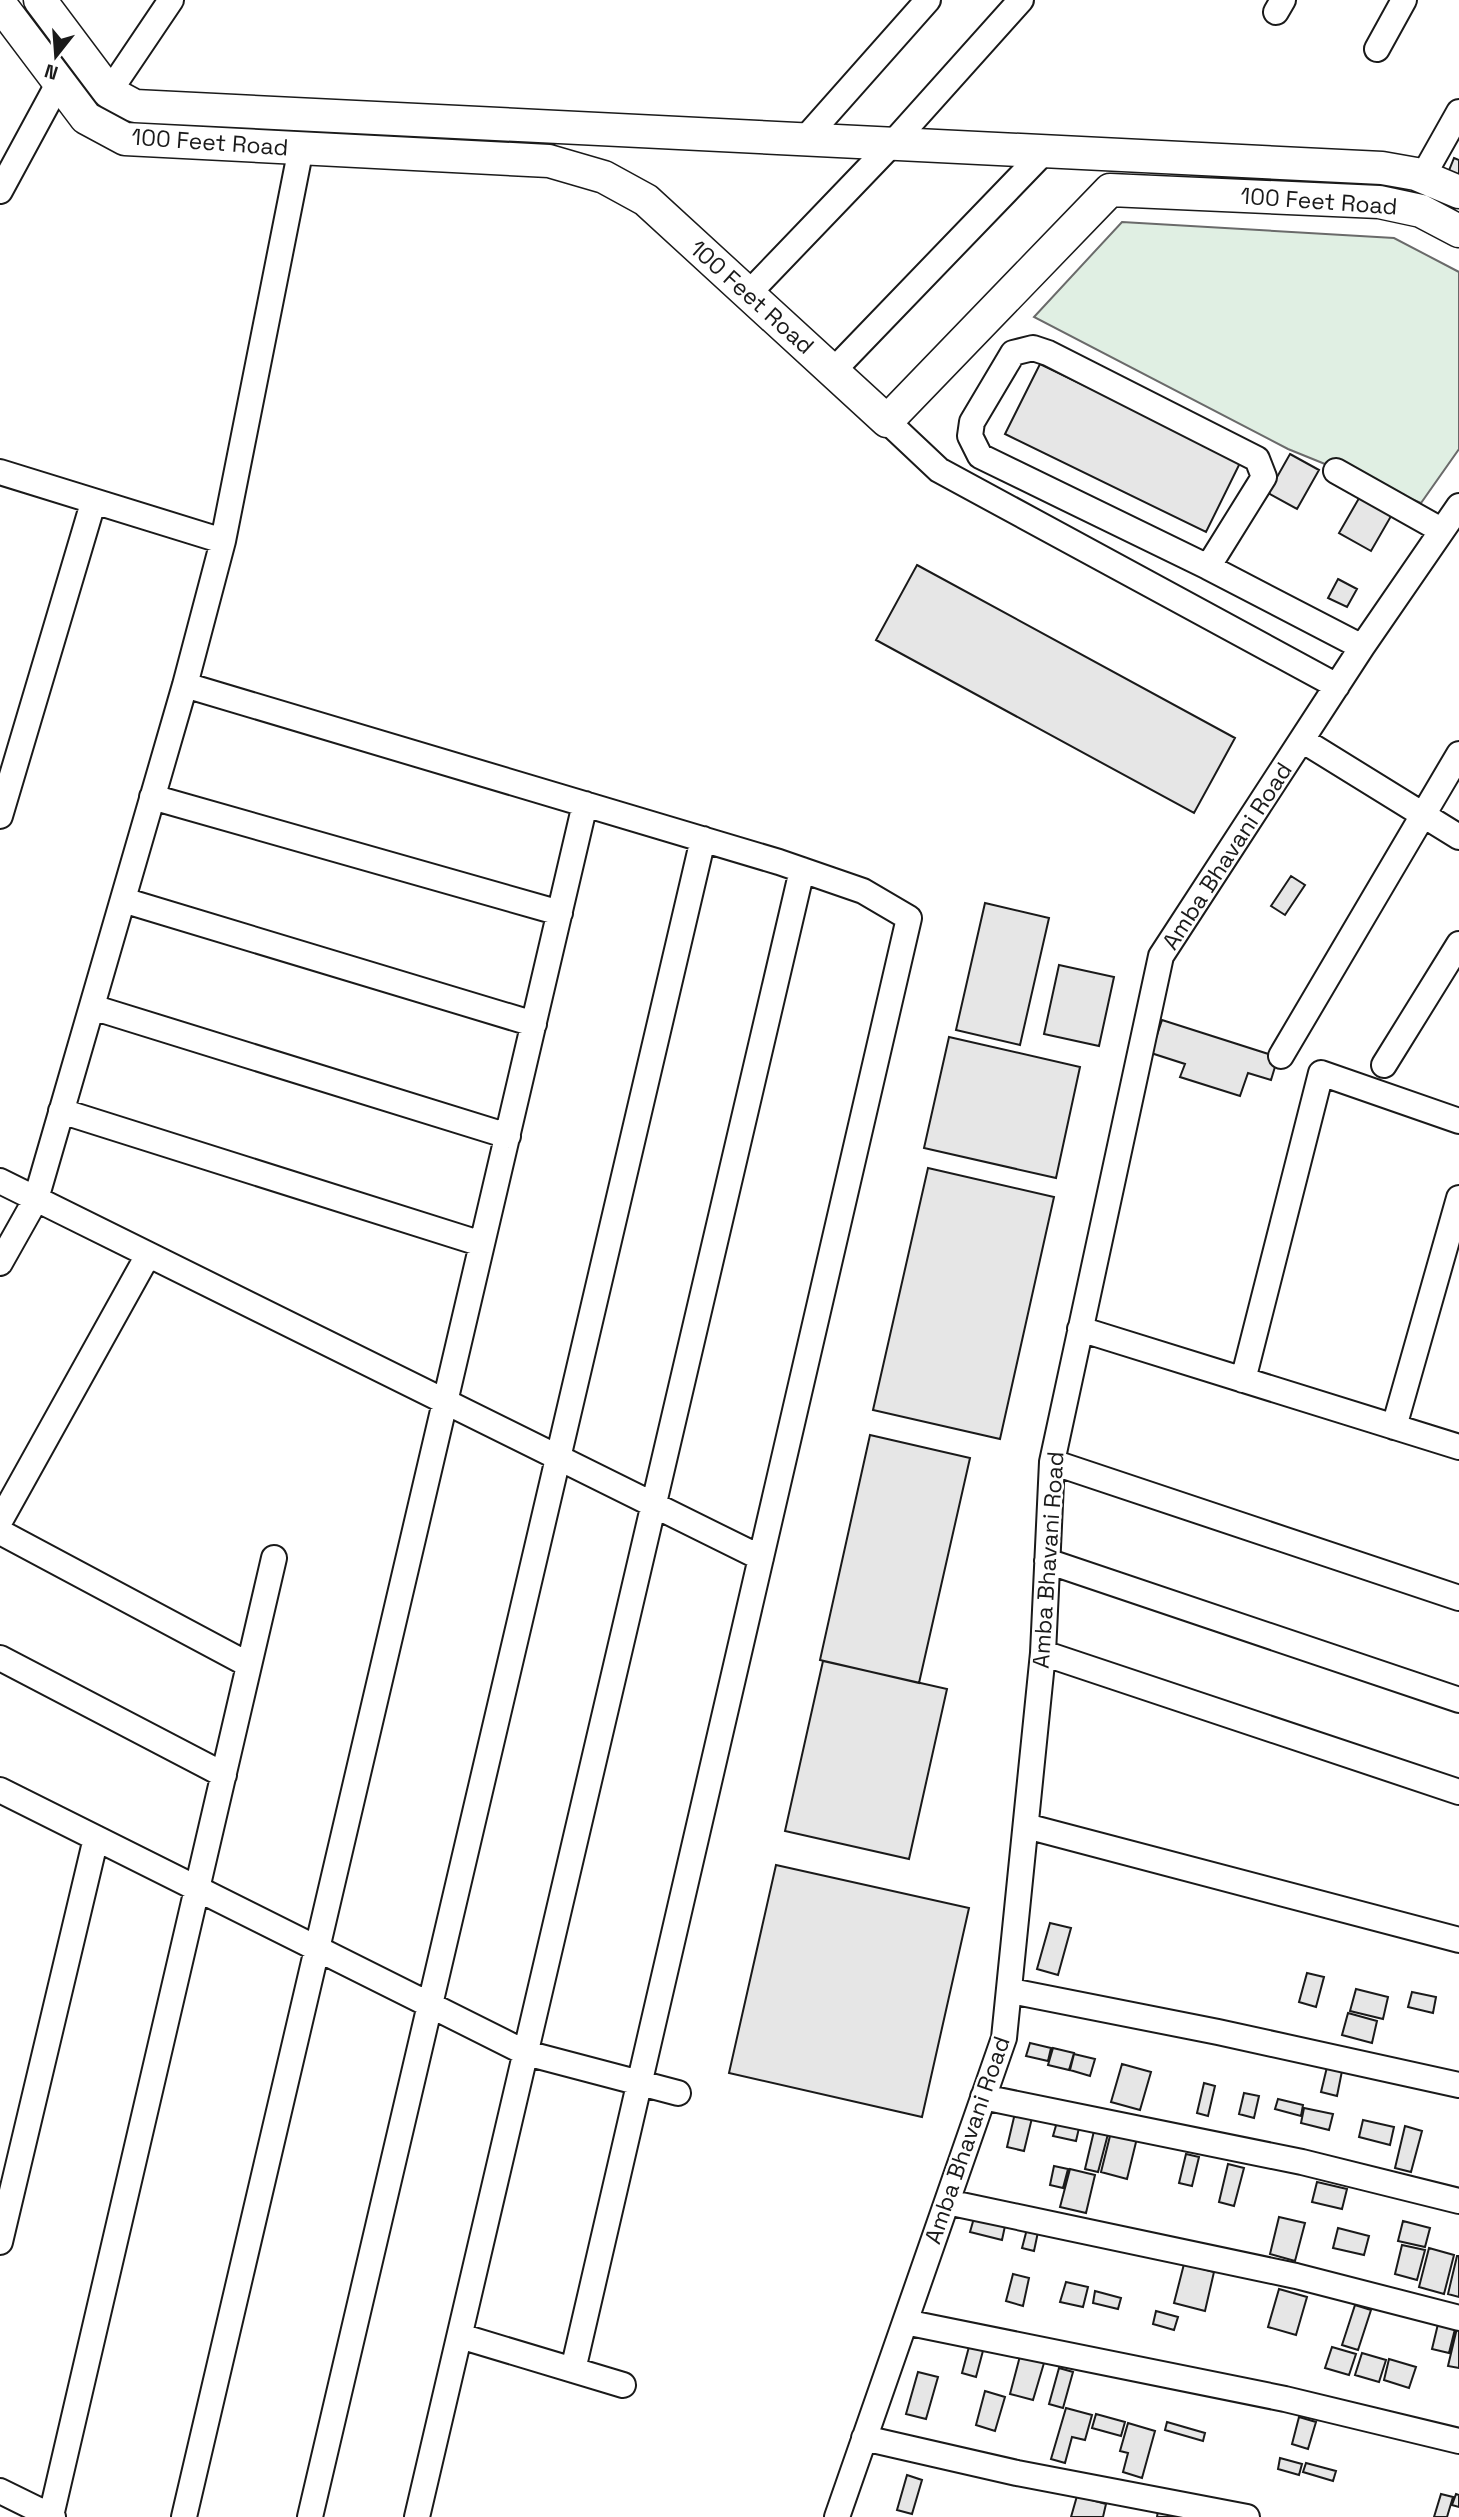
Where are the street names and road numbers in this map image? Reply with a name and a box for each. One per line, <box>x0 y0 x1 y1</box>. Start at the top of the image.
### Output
street label: 100 Feet Road <box>131 122 289 162</box>
street label: 100 Feet Road <box>1240 181 1398 221</box>
street label: 100 Feet Road <box>684 233 820 361</box>
street label: Amba Bhavani Road <box>1155 757 1299 955</box>
street label: Amba Bhavani Road <box>1025 1450 1071 1670</box>
street label: Amba Bhavani Road <box>917 2032 1017 2248</box>

